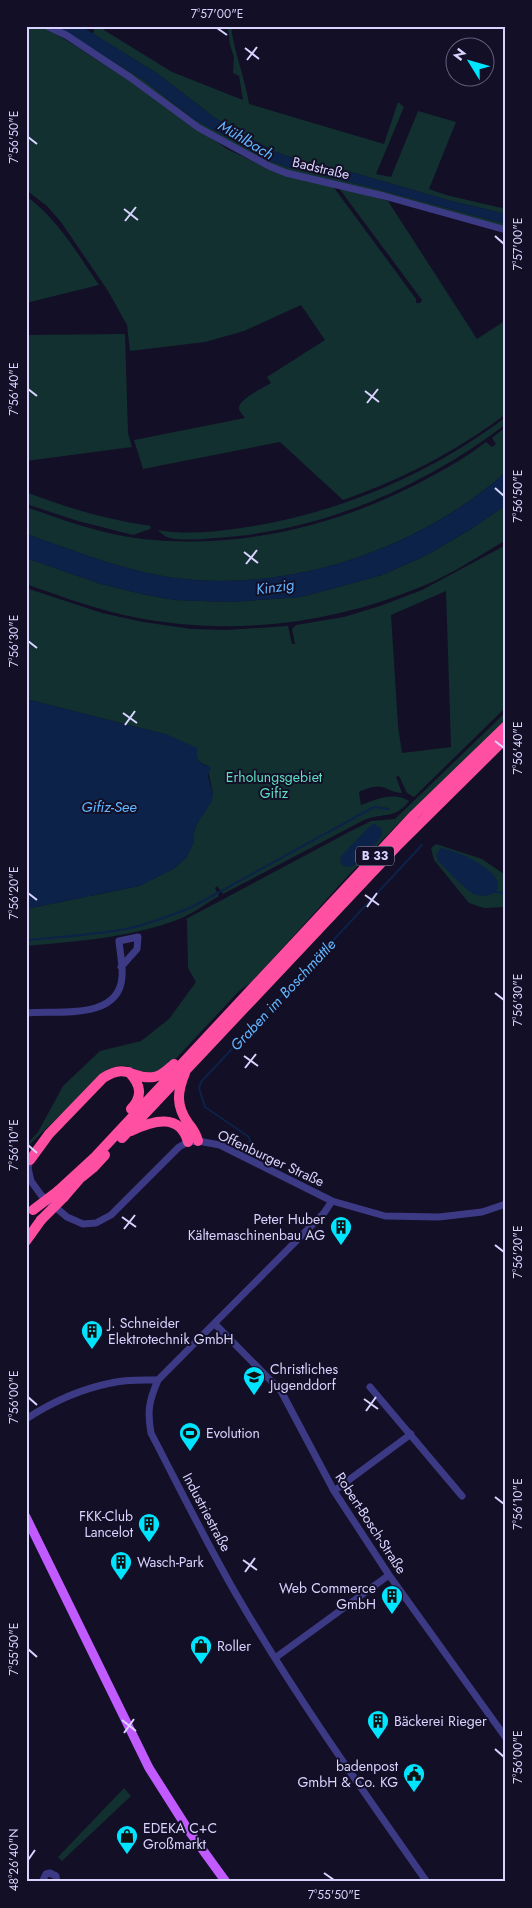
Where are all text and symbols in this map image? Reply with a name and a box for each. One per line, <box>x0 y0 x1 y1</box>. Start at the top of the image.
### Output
text: 7°57'00"E <box>191 5 243 23</box>
north arrow <box>444 38 494 88</box>
text: N <box>448 44 471 65</box>
text: 7°56'50"E <box>5 111 23 163</box>
water label: Mühlbach <box>214 115 278 165</box>
street label: Badstraße <box>290 152 352 184</box>
text: 7°57'00"E <box>509 218 527 270</box>
text: 7°56'40"E <box>5 362 23 416</box>
text: 7°56'50"E <box>509 470 527 522</box>
water label: Kinzig <box>254 573 296 601</box>
text: 7°56'30"E <box>5 615 23 667</box>
text: 7°56'40"E <box>509 721 527 775</box>
park label: Erholungsgebiet Gifiz <box>226 767 323 803</box>
water label: Gifiz-See <box>81 796 137 818</box>
road number: B 33 <box>356 846 394 866</box>
text: 7°56'20"E <box>5 867 23 919</box>
water label: Graben im Boschmättle <box>225 934 341 1056</box>
text: 7°56'30"E <box>509 974 527 1026</box>
text: 7°56'10"E <box>5 1119 23 1171</box>
street label: Offenburger Straße <box>214 1125 328 1191</box>
place label: Peter Huber Kältemaschinenbau AG <box>188 1209 325 1245</box>
building icon: Peter Huber Kältemaschinenbau AG <box>329 1215 353 1246</box>
text: 7°56'20"E <box>509 1226 527 1278</box>
place label: J. Schneider Elektrotechnik GmbH <box>106 1313 234 1349</box>
building icon: J. Schneider Elektrotechnik GmbH <box>80 1319 104 1350</box>
place label: Christliches Jugenddorf <box>268 1359 338 1395</box>
school or university icon: Christliches Jugenddorf <box>242 1365 266 1396</box>
text: 7°56'00"E <box>5 1370 23 1424</box>
sports icon: Evolution <box>178 1421 202 1452</box>
place label: Evolution <box>206 1423 260 1443</box>
street label: Robert-Bosch-Straße <box>331 1468 411 1578</box>
street label: Industriestraße <box>178 1469 236 1555</box>
text: 7°56'10"E <box>509 1478 527 1530</box>
place label: FKK-Club Lancelot <box>79 1506 134 1542</box>
building icon: FKK-Club Lancelot <box>137 1512 161 1543</box>
building icon: Wasch-Park <box>109 1550 133 1581</box>
place label: Wasch-Park <box>137 1552 205 1572</box>
place label: Web Commerce GmbH <box>279 1578 376 1614</box>
building icon: Web Commerce GmbH <box>380 1584 404 1615</box>
text: 7°55'50"E <box>5 1623 23 1675</box>
shop icon: Roller <box>189 1634 213 1665</box>
place label: Roller <box>217 1636 251 1656</box>
building icon: Bäckerei Rieger <box>366 1709 390 1740</box>
place label: Bäckerei Rieger <box>394 1711 487 1731</box>
text: 7°56'00"E <box>509 1730 527 1784</box>
place label: badenpost GmbH & Co. KG <box>297 1756 399 1792</box>
public building icon: badenpost GmbH & Co. KG <box>402 1762 426 1793</box>
place label: EDEKA C+C Großmarkt <box>143 1818 217 1854</box>
shop icon: EDEKA C+C Großmarkt <box>115 1824 139 1855</box>
text: 48°26'40"N <box>5 1828 23 1892</box>
text: 7°55'50"E <box>308 1886 360 1904</box>

